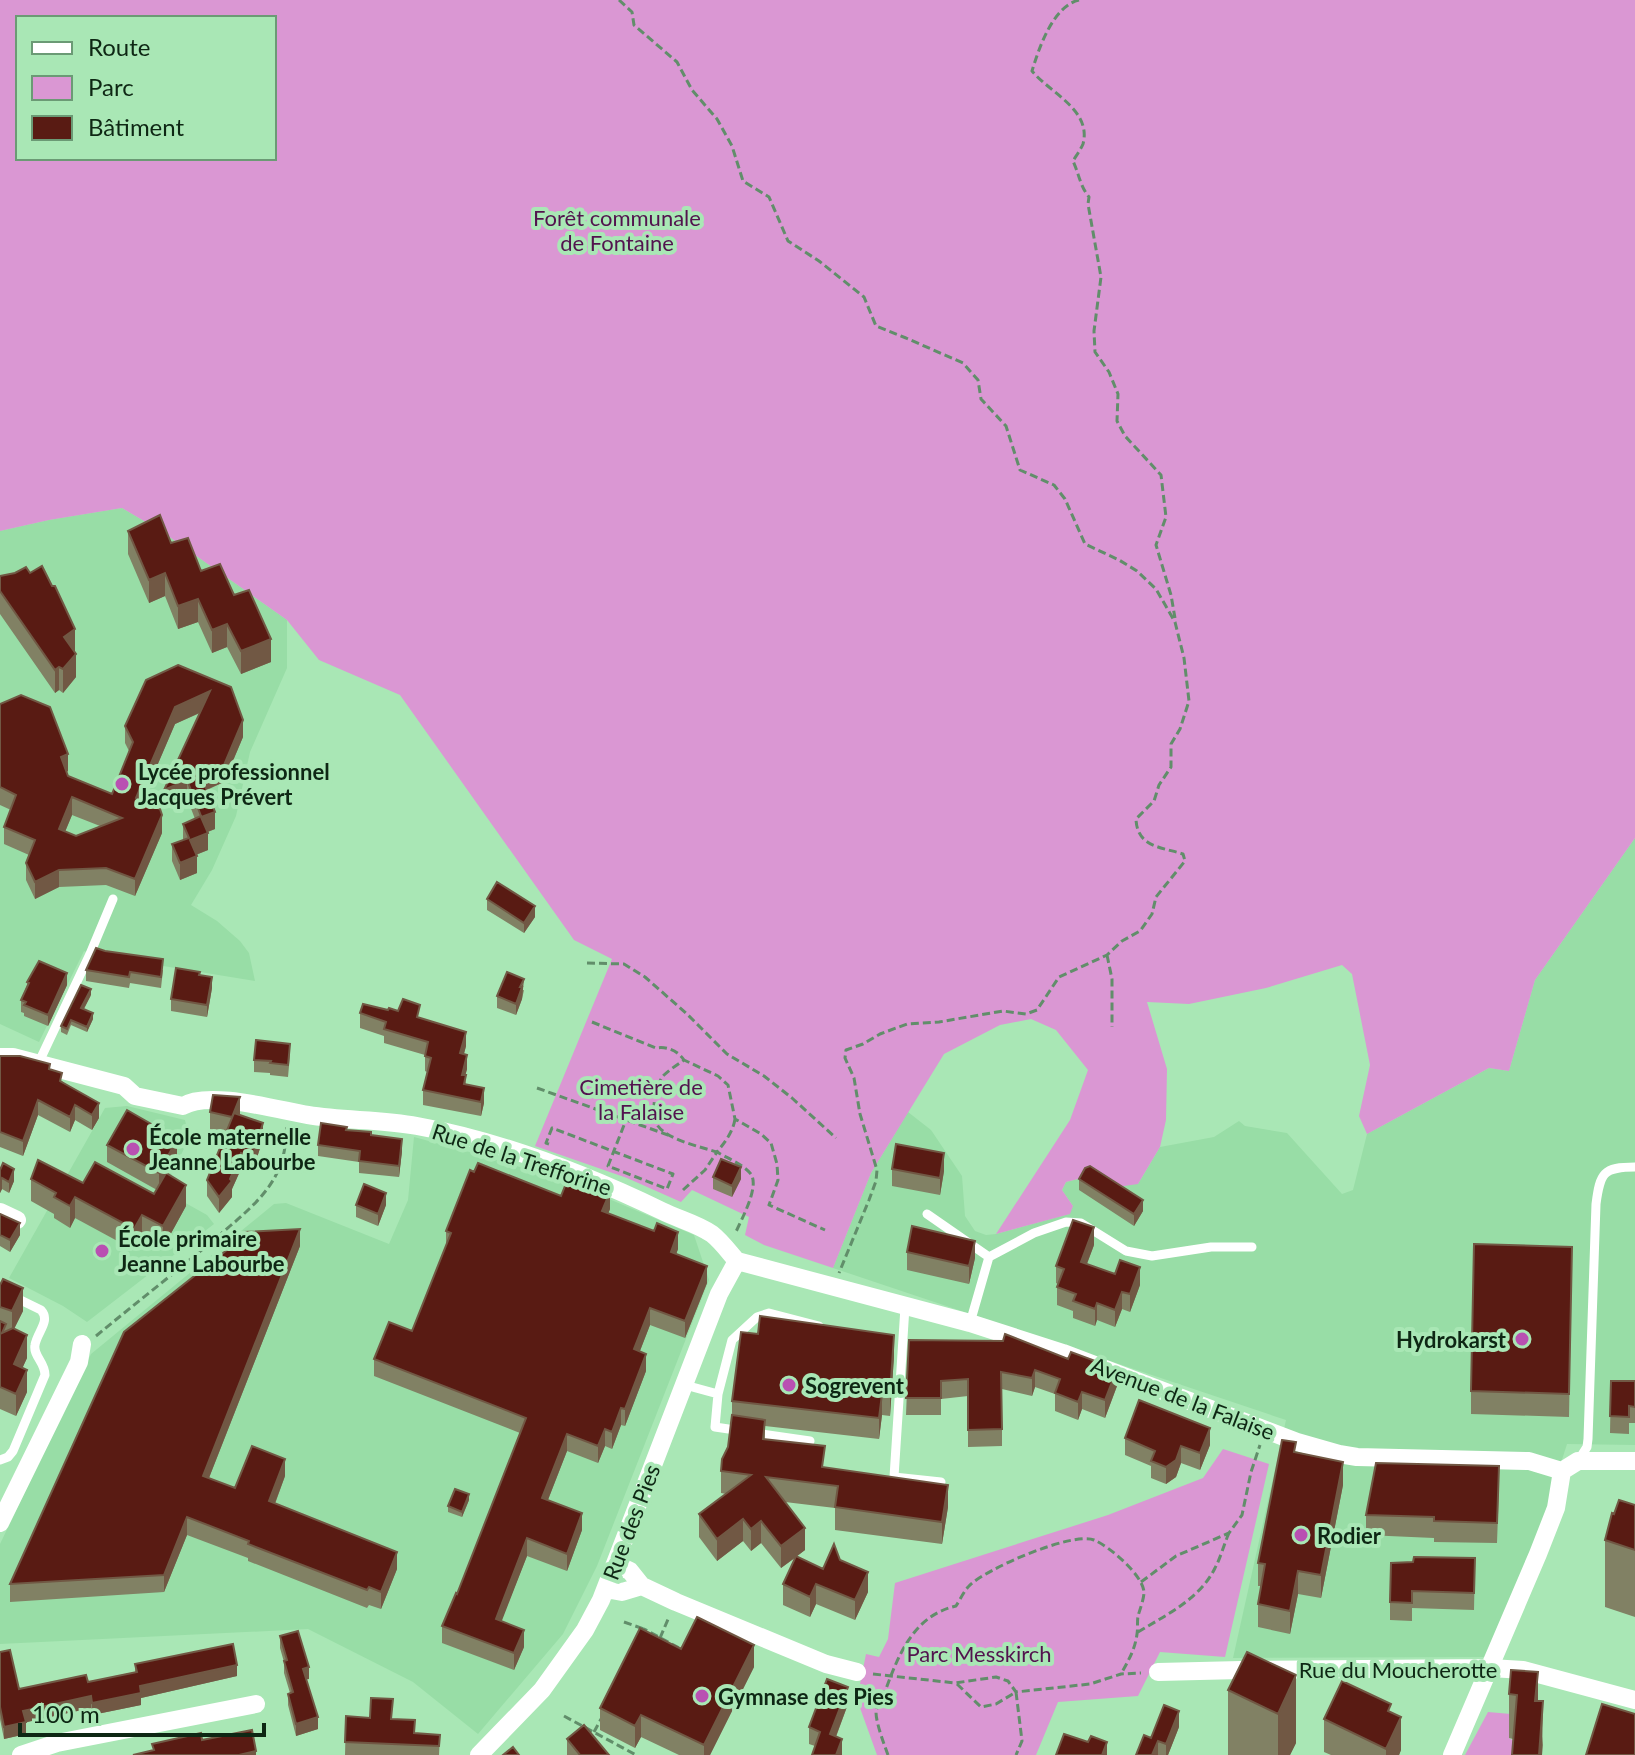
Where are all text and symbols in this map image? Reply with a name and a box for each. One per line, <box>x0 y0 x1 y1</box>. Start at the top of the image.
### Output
legend <box>16 16 276 160</box>
text: Route <box>88 32 150 61</box>
text: Parc <box>88 72 134 101</box>
text: Bâtiment <box>88 112 185 141</box>
park label: Forêt communale de Fontaine <box>533 204 701 256</box>
place label: Lycée professionnel Jacques Prévert <box>138 758 330 810</box>
marker: Lycée professionnel Jacques Prévert <box>113 775 131 793</box>
park label: Cimetière de la Falaise <box>579 1073 703 1125</box>
street label: Rue de la Trefforine <box>429 1117 615 1201</box>
place label: École maternelle Jeanne Labourbe <box>149 1123 316 1175</box>
marker: École maternelle Jeanne Labourbe <box>124 1140 142 1158</box>
place label: École primaire Jeanne Labourbe <box>118 1225 285 1277</box>
marker: École primaire Jeanne Labourbe <box>93 1242 111 1260</box>
place label: Hydrokarst <box>1396 1326 1507 1353</box>
marker: Hydrokarst <box>1513 1330 1531 1348</box>
street label: Avenue de la Falaise <box>1088 1351 1278 1445</box>
place label: Sogrevent <box>805 1372 905 1399</box>
marker: Sogrevent <box>780 1376 798 1394</box>
street label: Rue des Pies <box>597 1460 665 1584</box>
place label: Rodier <box>1317 1522 1382 1549</box>
marker: Rodier <box>1292 1526 1310 1544</box>
park label: Parc Messkirch <box>906 1640 1052 1667</box>
street label: Rue du Moucherotte <box>1299 1656 1497 1683</box>
place label: Gymnase des Pies <box>718 1683 894 1710</box>
scale bar <box>20 1687 264 1737</box>
marker: Gymnase des Pies <box>693 1687 711 1705</box>
text: 100 m <box>32 1699 100 1728</box>

